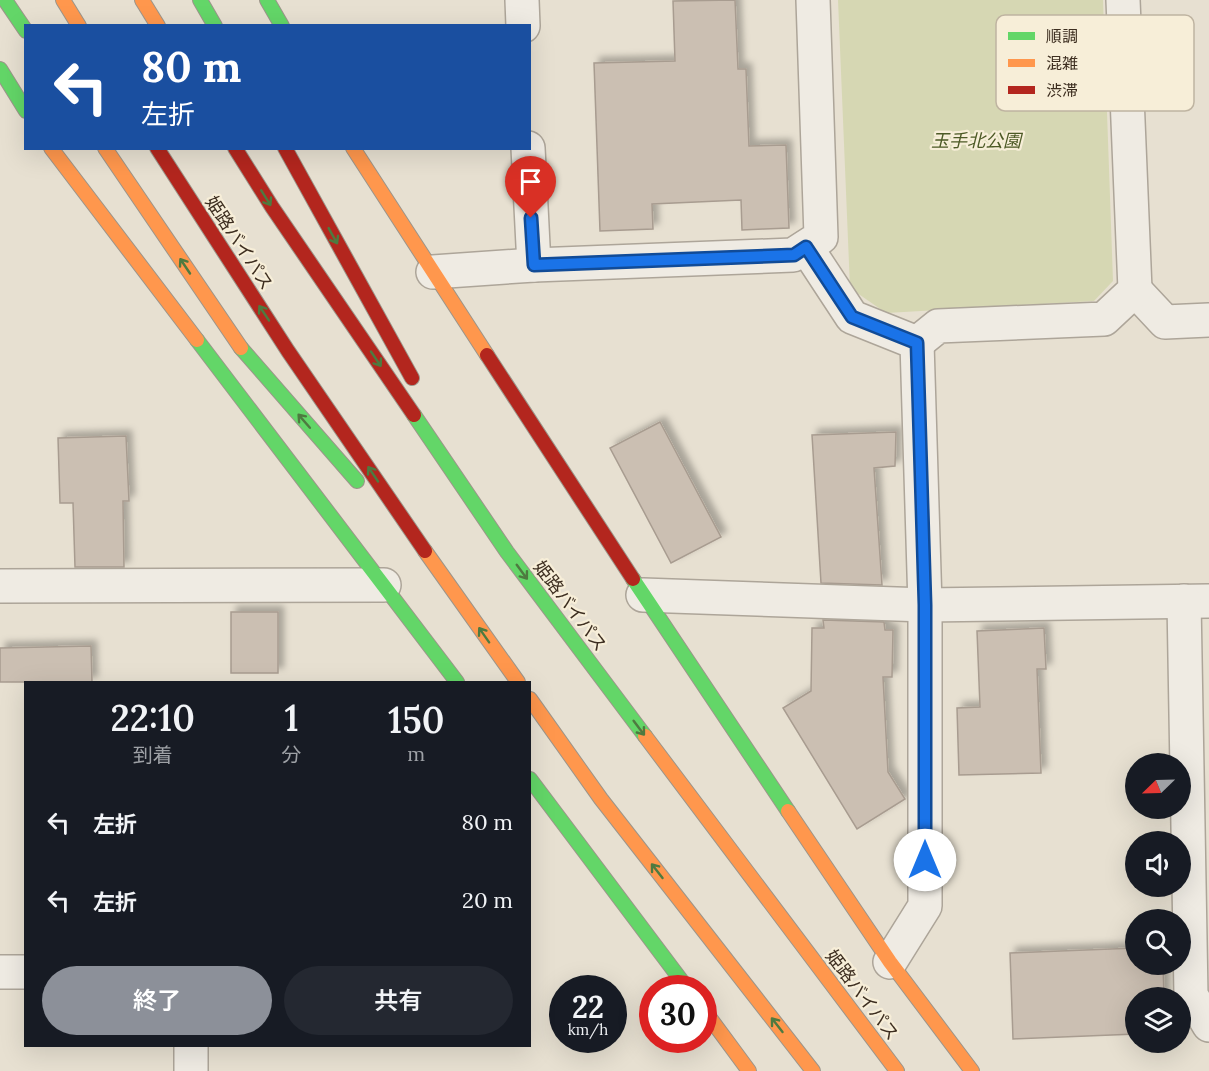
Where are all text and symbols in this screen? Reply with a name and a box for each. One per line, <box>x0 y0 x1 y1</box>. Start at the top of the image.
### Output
legend <box>996 15 1194 111</box>
text: 順調 <box>1046 26 1078 46</box>
text: 80 m <box>141 40 241 94</box>
icon: left <box>42 48 120 126</box>
text: 混雑 <box>1046 53 1078 73</box>
text: 渋滞 <box>1046 80 1078 100</box>
text: 左折 <box>141 97 195 131</box>
park label: 玉手北公園 <box>931 129 1024 152</box>
pin <box>505 156 556 218</box>
icon: arrive <box>514 165 547 198</box>
one-way arrow <box>261 189 273 206</box>
street label: 姫路バイパス <box>200 191 278 294</box>
one-way arrow <box>328 227 339 245</box>
one-way arrow <box>179 259 191 275</box>
one-way arrow <box>258 305 270 322</box>
one-way arrow <box>370 351 382 367</box>
one-way arrow <box>297 413 311 428</box>
one-way arrow <box>367 467 379 483</box>
street label: 姫路バイパス <box>529 556 612 656</box>
one-way arrow <box>516 563 528 579</box>
one-way arrow <box>478 627 490 643</box>
text: 22:10 <box>111 695 195 741</box>
text: 1 <box>284 695 299 741</box>
text: 150 <box>388 697 444 743</box>
one-way arrow <box>632 720 645 736</box>
text: m <box>407 741 425 766</box>
text: 到着 <box>133 742 173 767</box>
text: 分 <box>281 742 301 767</box>
north arrow <box>1125 753 1191 819</box>
map controls <box>1125 753 1191 1053</box>
icon: left <box>42 806 75 839</box>
text: 80 m <box>462 808 513 836</box>
text: 左折 <box>93 810 137 838</box>
position arrow <box>893 828 957 892</box>
button: sound <box>1125 831 1191 897</box>
one-way arrow <box>651 863 664 879</box>
icon: left <box>42 884 75 917</box>
text: 20 m <box>462 886 513 914</box>
text: 左折 <box>93 888 137 916</box>
button: search <box>1125 909 1191 975</box>
street label: 姫路バイパス <box>821 945 904 1045</box>
button: 終了 <box>42 966 272 1035</box>
button: 共有 <box>284 966 513 1035</box>
speed limit sign: 30 <box>639 975 717 1053</box>
button: layers <box>1125 987 1191 1053</box>
text: 22 <box>572 988 604 1026</box>
one-way arrow <box>770 1017 783 1033</box>
text: km/h <box>568 1020 608 1039</box>

